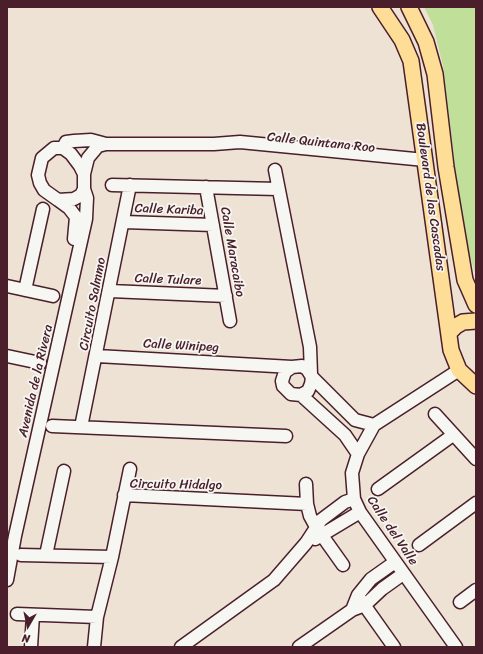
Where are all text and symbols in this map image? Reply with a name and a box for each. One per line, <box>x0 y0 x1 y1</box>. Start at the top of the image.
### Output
street label: Boulevard de las Cascadas <box>412 122 448 272</box>
street label: Calle Quintana Roo <box>266 130 376 156</box>
street label: Calle Kariba <box>134 201 204 219</box>
street label: Calle Maracaibo <box>216 206 248 298</box>
street label: Circuito Salmmo <box>76 256 110 352</box>
street label: Calle Tulare <box>134 271 202 289</box>
street label: Avenida de la Rivera <box>15 323 57 439</box>
street label: Calle Winipeg <box>143 336 219 356</box>
street label: Circuito Hidalgo <box>130 476 222 494</box>
street label: Calle del Valle <box>363 493 421 569</box>
north arrow <box>8 606 48 646</box>
text: N <box>21 628 31 648</box>

